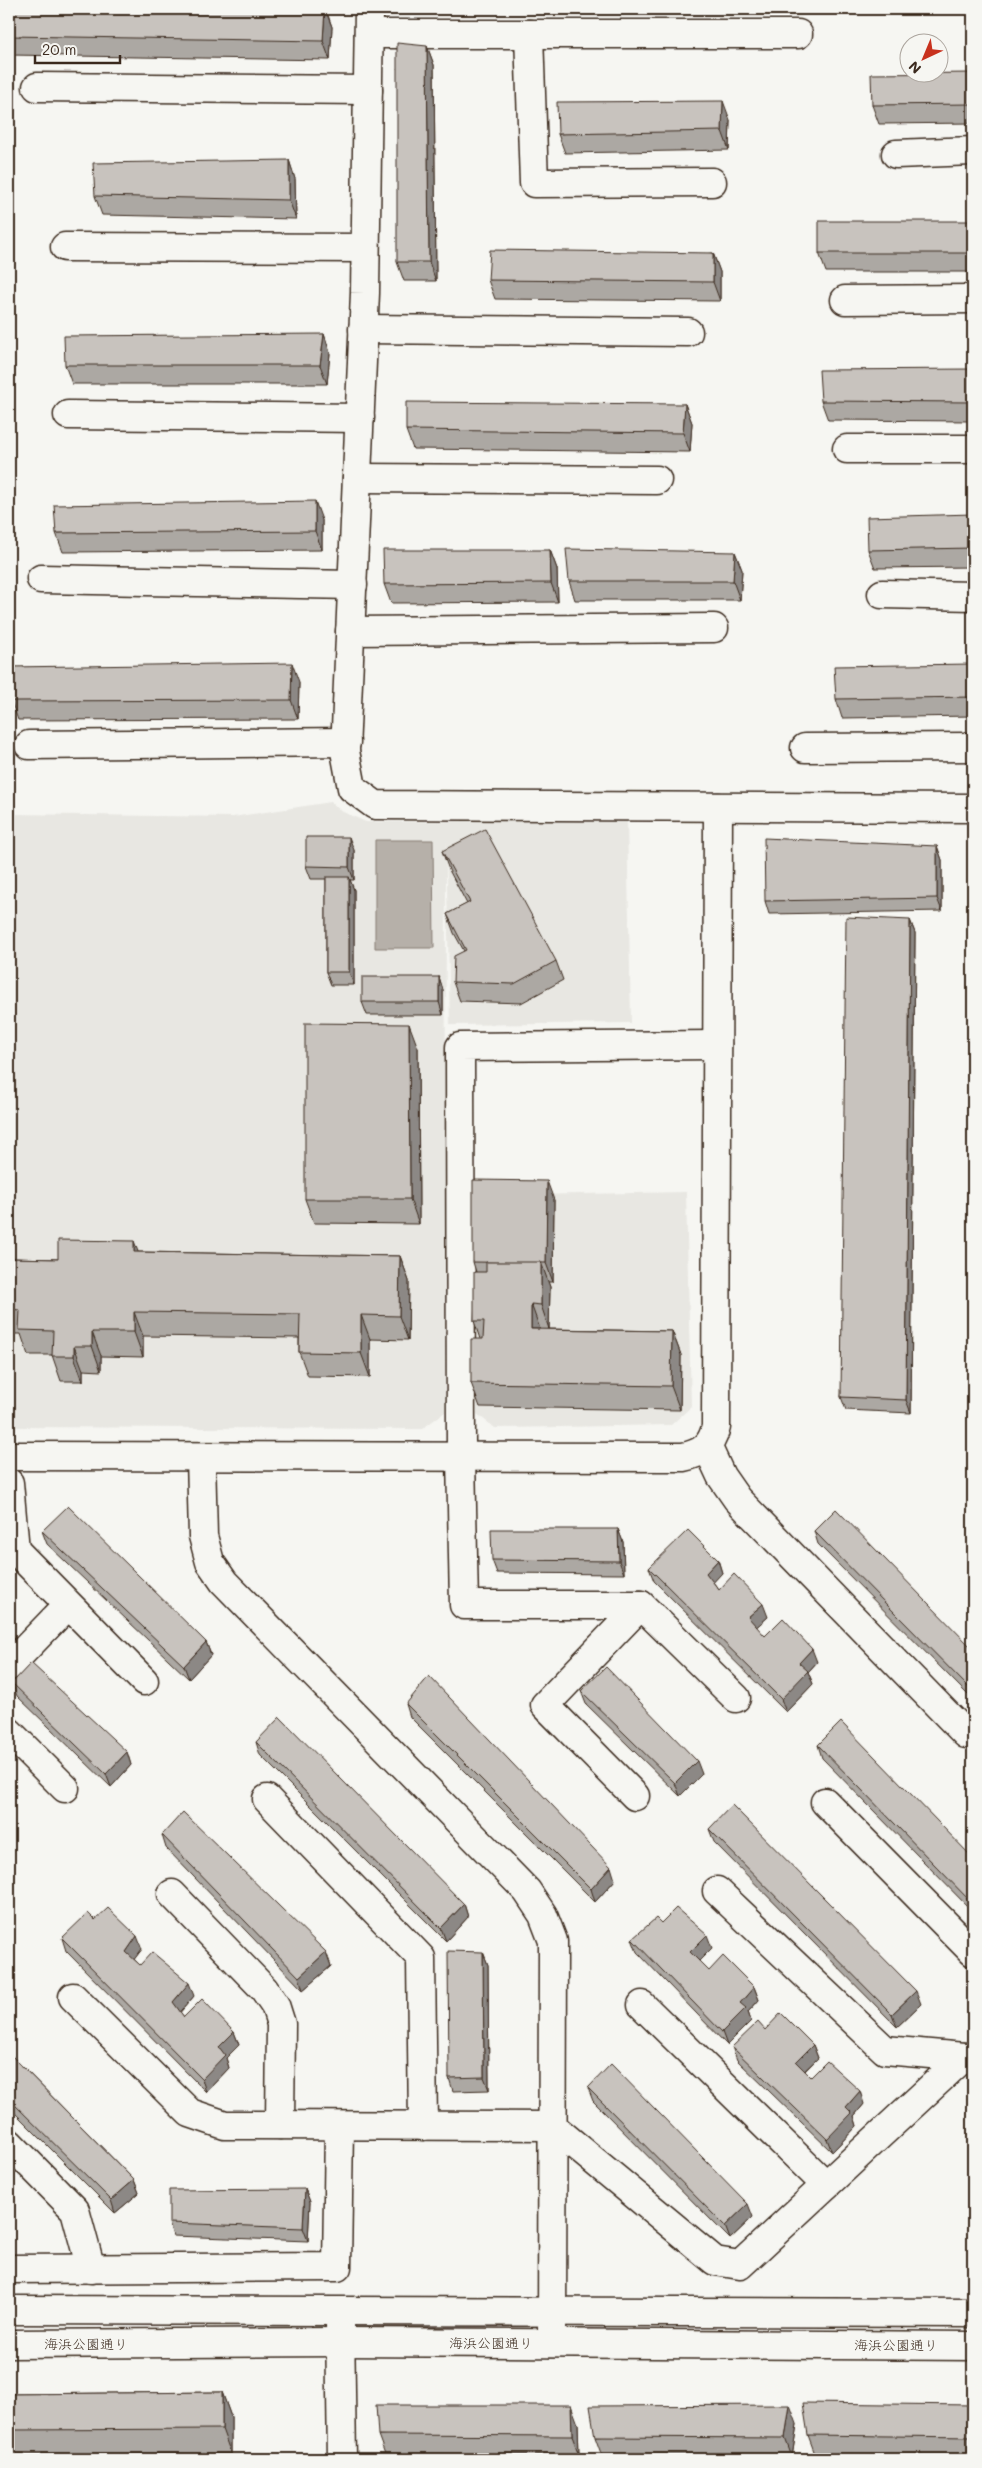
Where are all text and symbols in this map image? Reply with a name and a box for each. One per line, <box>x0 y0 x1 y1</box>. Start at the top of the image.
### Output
scale bar <box>35 32 120 64</box>
north arrow <box>900 32 950 82</box>
text: 20 m <box>42 39 76 59</box>
text: N <box>904 57 925 78</box>
street label: 海浜公園通り <box>449 2333 533 2352</box>
street label: 海浜公園通り <box>44 2334 128 2353</box>
street label: 海浜公園通り <box>854 2335 938 2354</box>

